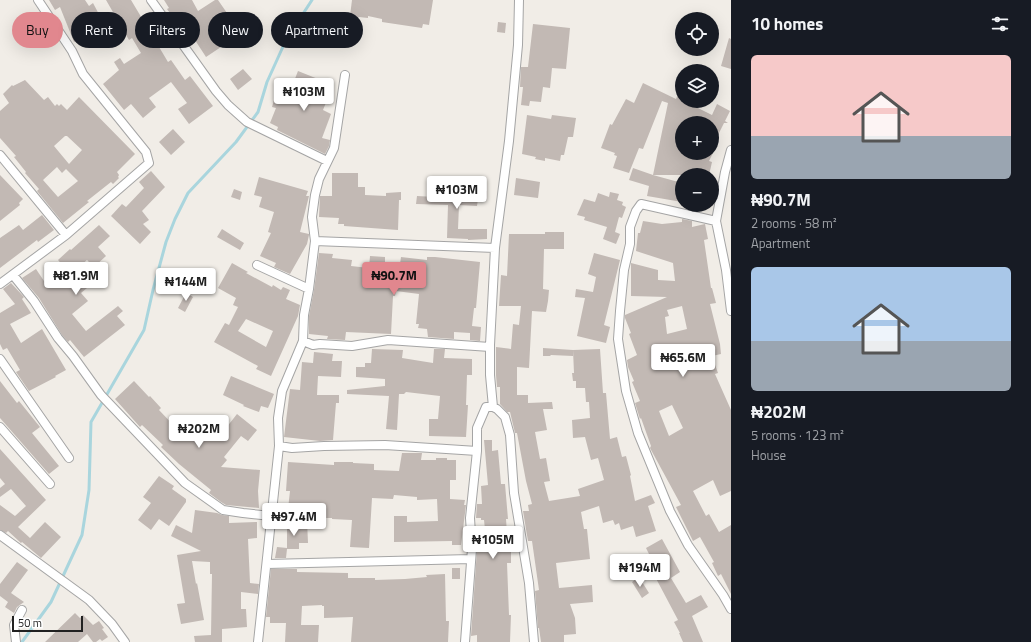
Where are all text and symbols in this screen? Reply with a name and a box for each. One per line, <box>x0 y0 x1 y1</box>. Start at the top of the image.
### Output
text: 10 homes <box>751 11 823 37</box>
chip: Buy <box>12 12 63 48</box>
chip: Rent <box>71 12 127 48</box>
chip: Filters <box>135 12 200 48</box>
chip: New <box>208 12 263 48</box>
chip: Apartment <box>271 12 363 48</box>
map controls <box>675 12 719 212</box>
button: locate <box>675 12 719 56</box>
icon: filters <box>989 13 1011 35</box>
button: layers <box>675 64 719 108</box>
pin: ₦103M <box>276 78 332 112</box>
text: ₦103M <box>283 81 325 101</box>
icon: home <box>845 81 917 153</box>
button: + <box>675 116 719 160</box>
button: − <box>675 168 719 212</box>
pin: ₦103M <box>429 176 485 210</box>
text: ₦103M <box>436 179 478 199</box>
text: ₦90.7M <box>751 187 811 213</box>
text: 2 rooms · 58 m² <box>751 213 837 233</box>
text: Apartment <box>751 233 810 253</box>
pin: ₦81.9M <box>43 262 109 296</box>
pin: ₦90.7M <box>361 262 427 296</box>
text: ₦81.9M <box>53 265 99 285</box>
text: ₦90.7M <box>371 265 417 285</box>
pin: ₦144M <box>158 268 214 302</box>
text: ₦144M <box>165 271 207 291</box>
icon: home <box>845 293 917 365</box>
pin: ₦65.6M <box>650 344 716 378</box>
text: ₦65.6M <box>660 347 706 367</box>
text: ₦202M <box>751 399 806 425</box>
pin: ₦202M <box>171 415 227 449</box>
text: ₦202M <box>178 418 220 438</box>
text: 5 rooms · 123 m² <box>751 425 844 445</box>
text: House <box>751 445 786 465</box>
pin: ₦97.4M <box>261 503 327 537</box>
text: ₦97.4M <box>271 506 317 526</box>
pin: ₦105M <box>465 526 521 560</box>
text: ₦105M <box>472 529 514 549</box>
pin: ₦194M <box>612 554 668 588</box>
text: ₦194M <box>619 557 661 577</box>
scale bar <box>12 614 83 633</box>
text: 50 m <box>18 615 42 631</box>

